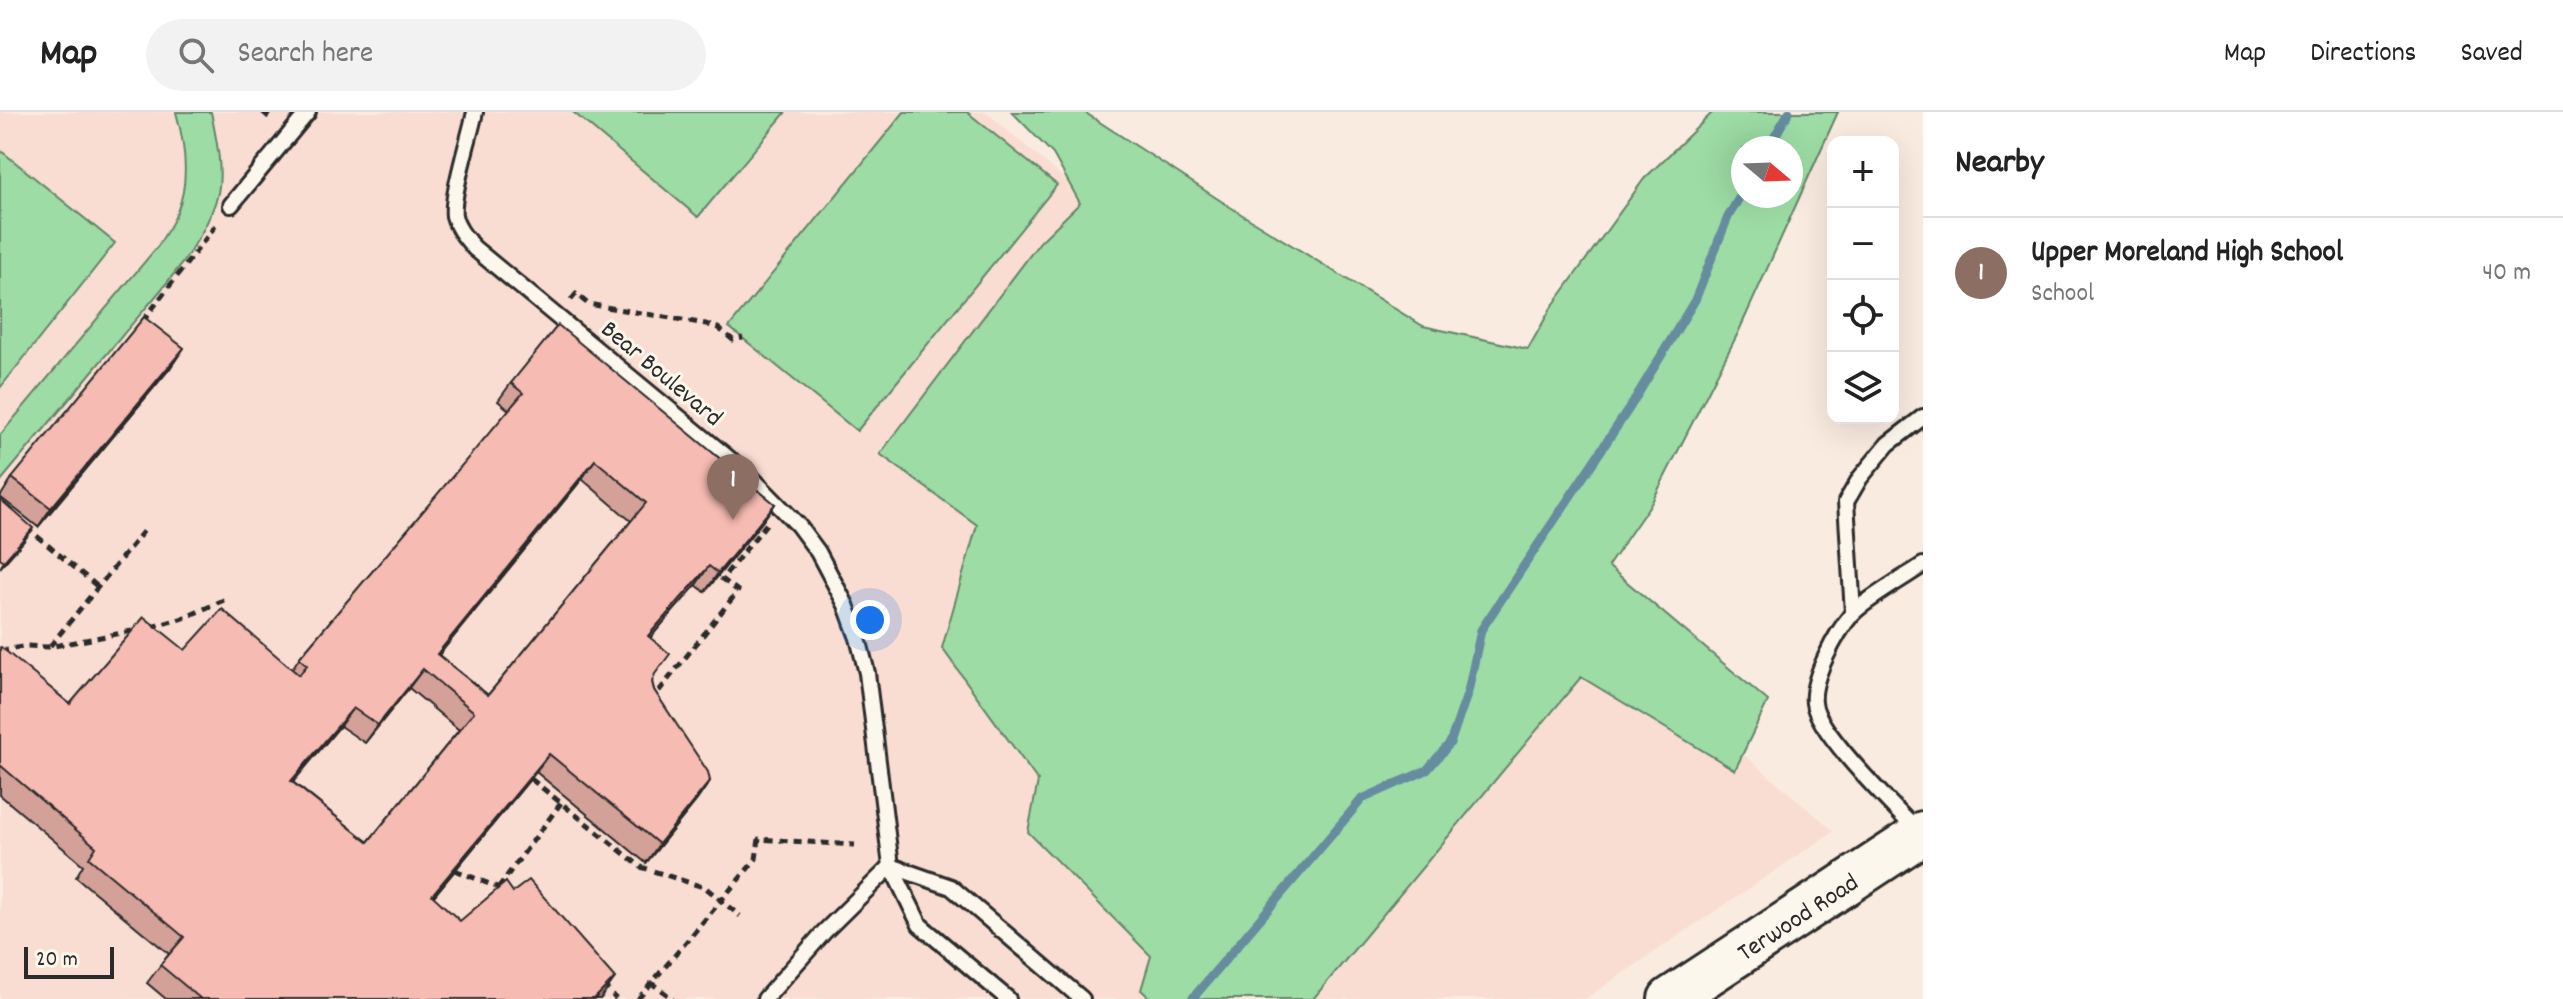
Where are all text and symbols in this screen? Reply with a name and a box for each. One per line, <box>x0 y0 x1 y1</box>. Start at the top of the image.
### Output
search box <box>146 19 706 91</box>
text: Map <box>40 28 98 83</box>
icon: search <box>174 33 218 77</box>
text: Search here <box>238 34 373 77</box>
text: Map <box>2224 35 2266 75</box>
text: Directions <box>2310 35 2416 75</box>
text: Saved <box>2460 35 2523 75</box>
north arrow <box>1731 136 1803 208</box>
map controls <box>1827 136 1899 424</box>
button: + <box>1827 136 1899 208</box>
text: Nearby <box>1955 140 2044 189</box>
button: − <box>1827 208 1899 280</box>
text: Upper Moreland High School <box>2031 233 2343 276</box>
text: 1 <box>1978 255 1984 292</box>
text: 40 m <box>2482 255 2531 292</box>
text: School <box>2031 276 2094 313</box>
button: locate <box>1827 280 1899 352</box>
street label: Bear Boulevard <box>592 313 730 437</box>
button: layers <box>1827 352 1899 424</box>
pin: 1 <box>707 454 759 520</box>
your location <box>850 600 890 640</box>
street label: Terwood Road <box>1731 866 1867 972</box>
scale bar <box>24 943 114 979</box>
text: 20 m <box>36 945 78 976</box>

